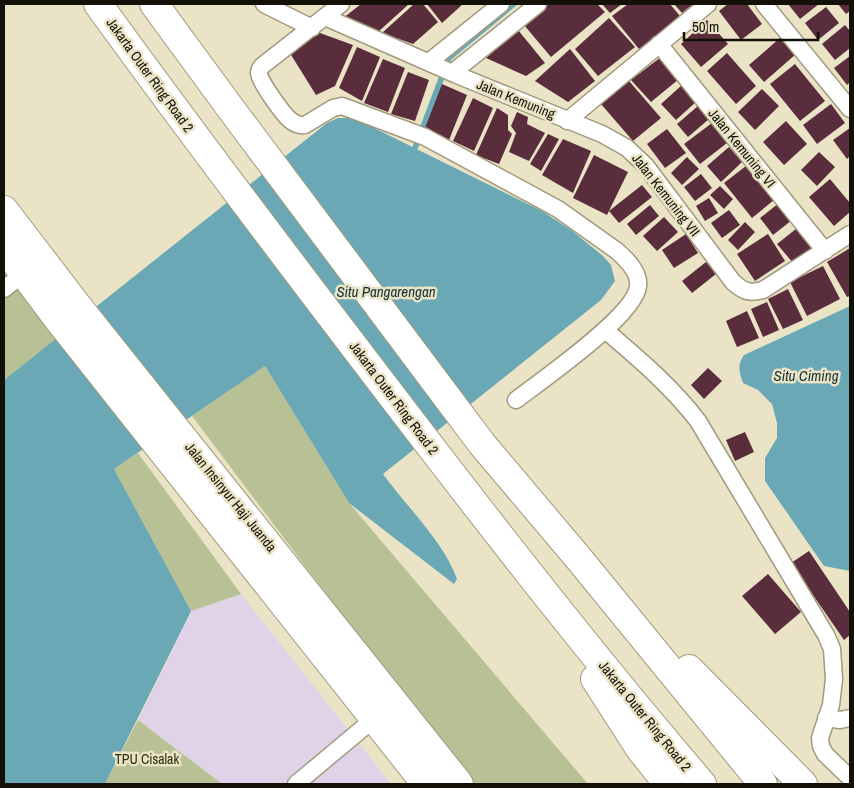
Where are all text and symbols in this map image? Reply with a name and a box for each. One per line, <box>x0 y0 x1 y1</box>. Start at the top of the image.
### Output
scale bar <box>684 10 818 42</box>
street label: Jakarta Outer Ring Road 2 <box>102 14 198 136</box>
text: 50 m <box>692 16 719 37</box>
street label: Jalan Kemuning <box>474 75 558 123</box>
street label: Jalan Kemuning VI <box>704 105 780 191</box>
street label: Jalan Kemuning VII <box>628 150 704 240</box>
water label: Situ Pangarengan <box>336 281 436 302</box>
street label: Jakarta Outer Ring Road 2 <box>346 338 442 458</box>
water label: Situ Ciming <box>774 365 839 386</box>
street label: Jalan Insinyur Haji Juanda <box>181 439 281 556</box>
street label: Jakarta Outer Ring Road 2 <box>595 657 695 775</box>
park label: TPU Cisalak <box>115 750 179 768</box>

